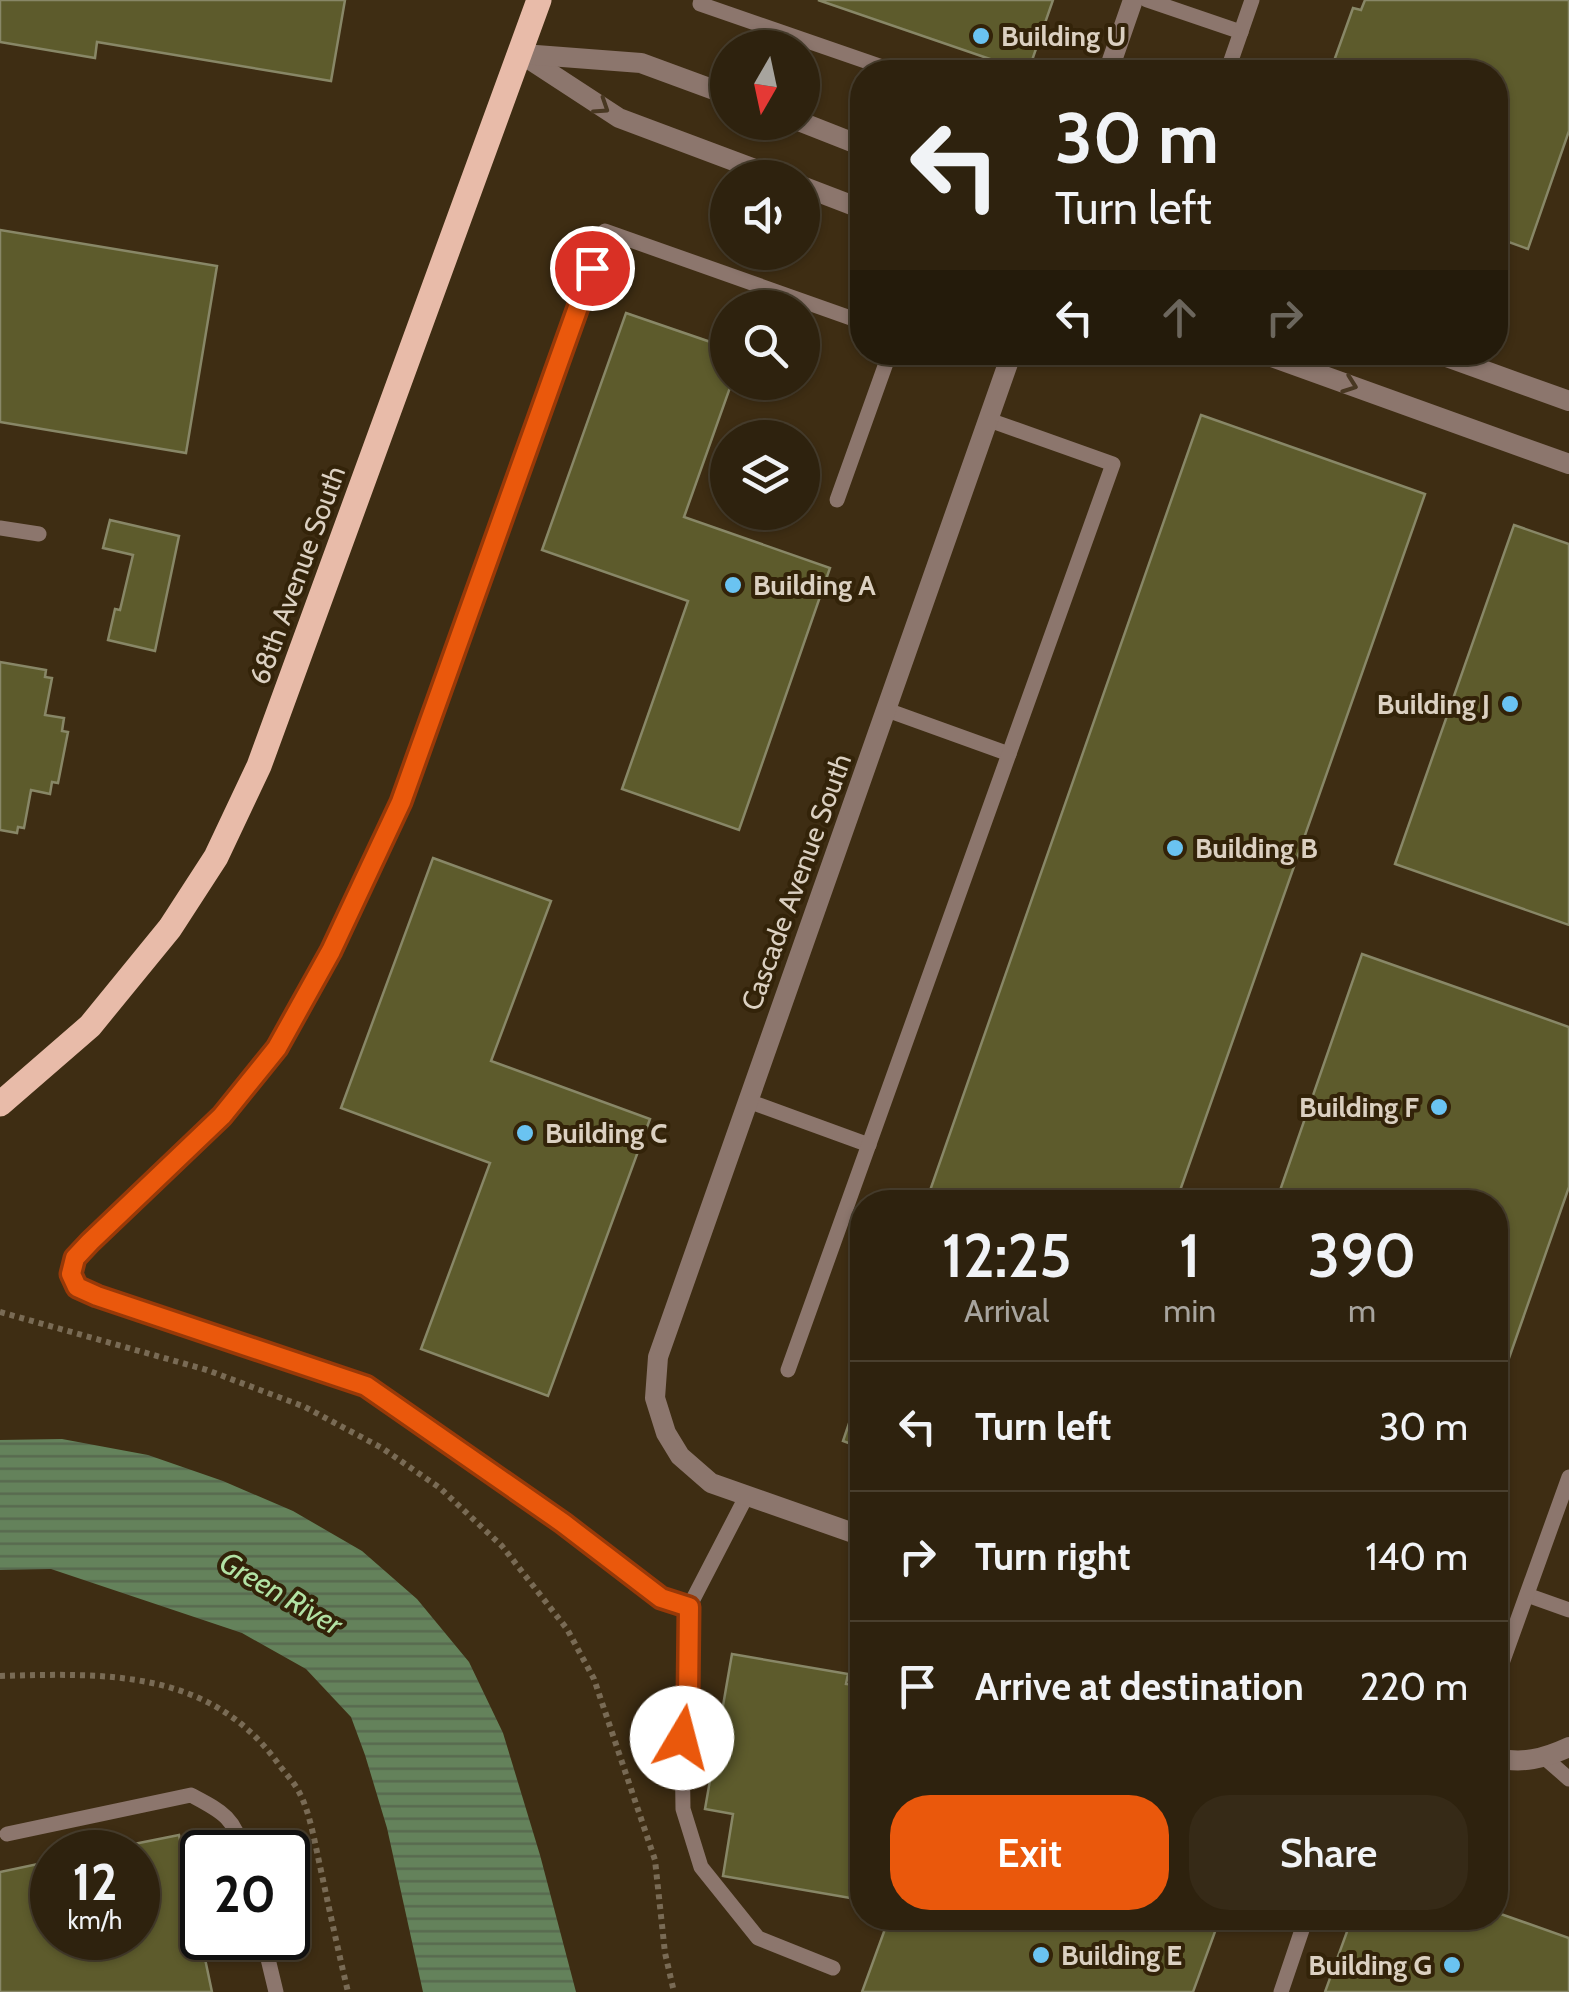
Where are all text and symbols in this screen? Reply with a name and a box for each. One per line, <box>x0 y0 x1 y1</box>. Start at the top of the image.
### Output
place label: Building U <box>1001 19 1126 53</box>
marker: Building U <box>970 25 992 47</box>
north arrow <box>710 30 820 140</box>
map controls <box>710 30 820 530</box>
one-way arrow <box>592 95 610 114</box>
text: 30 m <box>1055 95 1219 181</box>
icon: left <box>890 100 1020 230</box>
button: sound <box>710 160 820 270</box>
text: Turn left <box>1055 181 1212 235</box>
pin <box>550 226 635 311</box>
icon: arrive <box>565 241 620 296</box>
button: search <box>710 290 820 400</box>
icon: left <box>1047 290 1102 345</box>
icon: ahead <box>1152 290 1207 345</box>
icon: right <box>1257 290 1312 345</box>
one-way arrow <box>1340 373 1357 394</box>
button: layers <box>710 420 820 530</box>
street label: 68th Avenue South <box>242 461 352 689</box>
place label: Building A <box>753 568 876 602</box>
marker: Building A <box>722 574 744 596</box>
place label: Building J <box>1377 687 1490 721</box>
marker: Building J <box>1499 693 1521 715</box>
street label: Cascade Avenue South <box>734 749 858 1015</box>
place label: Building B <box>1195 831 1318 865</box>
marker: Building B <box>1164 837 1186 859</box>
place label: Building F <box>1299 1090 1419 1124</box>
marker: Building F <box>1428 1096 1450 1118</box>
place label: Building C <box>545 1116 667 1150</box>
marker: Building C <box>514 1122 536 1144</box>
text: 12:25 <box>942 1219 1072 1292</box>
text: 1 <box>1179 1219 1200 1292</box>
text: 390 <box>1308 1219 1416 1292</box>
text: Arrival <box>964 1291 1049 1330</box>
text: min <box>1163 1291 1216 1330</box>
text: m <box>1348 1291 1376 1330</box>
icon: left <box>890 1399 945 1454</box>
text: Turn left <box>975 1403 1111 1450</box>
text: 30 m <box>1379 1403 1468 1450</box>
icon: right <box>890 1529 945 1584</box>
text: Turn right <box>975 1533 1131 1580</box>
text: 140 m <box>1365 1533 1468 1580</box>
water label: Green River <box>213 1543 351 1644</box>
icon: arrive <box>890 1659 945 1714</box>
text: Arrive at destination <box>975 1663 1304 1710</box>
text: 220 m <box>1360 1663 1468 1710</box>
position arrow <box>630 1686 734 1790</box>
button: Exit <box>890 1795 1169 1910</box>
button: Share <box>1189 1795 1468 1910</box>
speed limit sign: 20 <box>180 1830 310 1960</box>
text: 12 <box>73 1852 117 1913</box>
text: km/h <box>68 1905 122 1935</box>
place label: Building E <box>1061 1938 1182 1972</box>
marker: Building E <box>1030 1944 1052 1966</box>
place label: Building G <box>1308 1948 1432 1982</box>
marker: Building G <box>1441 1954 1463 1976</box>

